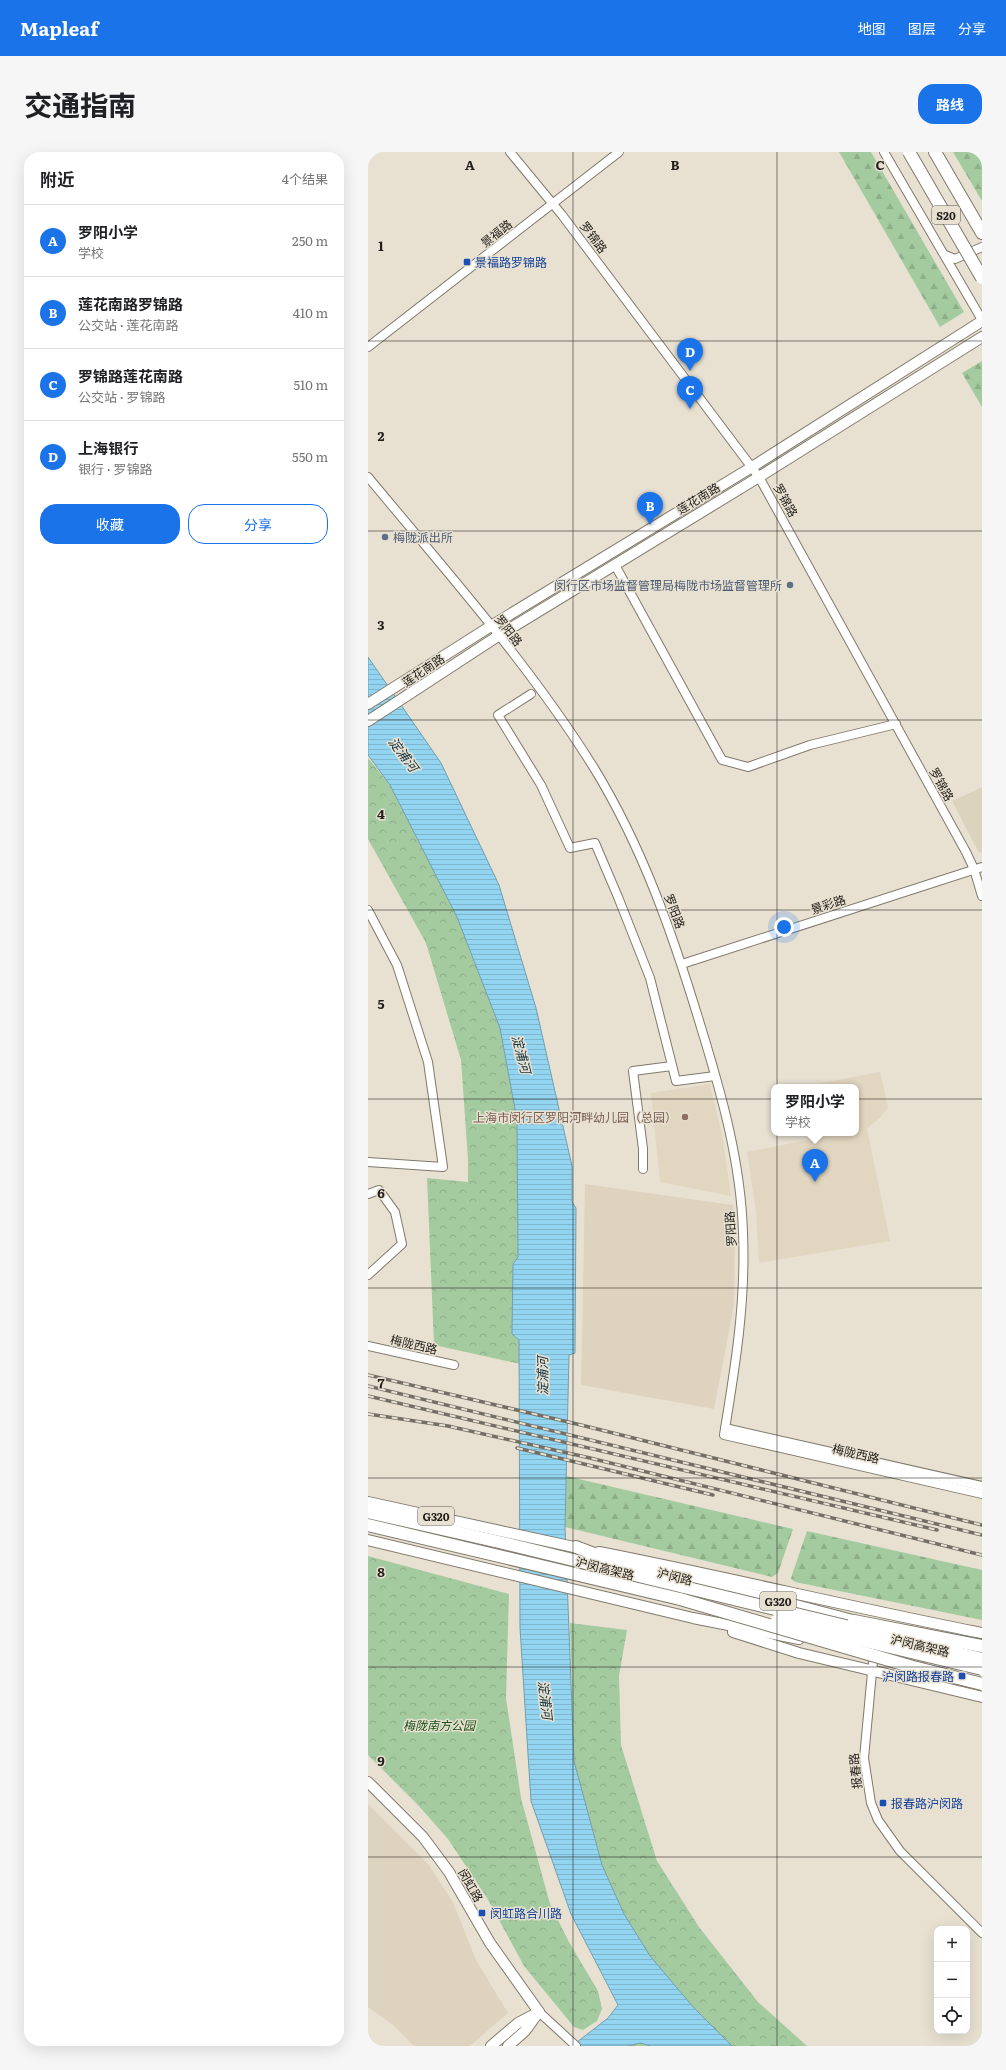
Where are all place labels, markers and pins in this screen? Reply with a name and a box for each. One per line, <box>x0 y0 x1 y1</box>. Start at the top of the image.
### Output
place label: 景福路罗锦路 <box>475 253 547 271</box>
marker: 景福路罗锦路 <box>462 257 472 267</box>
pin: D <box>677 338 703 371</box>
pin: C <box>677 376 703 409</box>
pin: B <box>637 492 663 525</box>
place label: 梅陇派出所 <box>393 528 453 546</box>
marker: 梅陇派出所 <box>380 532 390 542</box>
place label: 闵行区市场监督管理局梅陇市场监督管理所 <box>554 576 782 594</box>
marker: 闵行区市场监督管理局梅陇市场监督管理所 <box>785 580 795 590</box>
place label: 上海市闵行区罗阳河畔幼儿园（总园） <box>473 1108 677 1126</box>
marker: 上海市闵行区罗阳河畔幼儿园（总园） <box>680 1112 690 1122</box>
pin: A <box>802 1149 828 1182</box>
place label: 沪闵路报春路 <box>882 1667 954 1685</box>
marker: 沪闵路报春路 <box>957 1671 967 1681</box>
place label: 报春路沪闵路 <box>891 1794 963 1812</box>
marker: 报春路沪闵路 <box>878 1798 888 1808</box>
place label: 闵虹路合川路 <box>490 1904 562 1922</box>
marker: 闵虹路合川路 <box>477 1908 487 1918</box>

